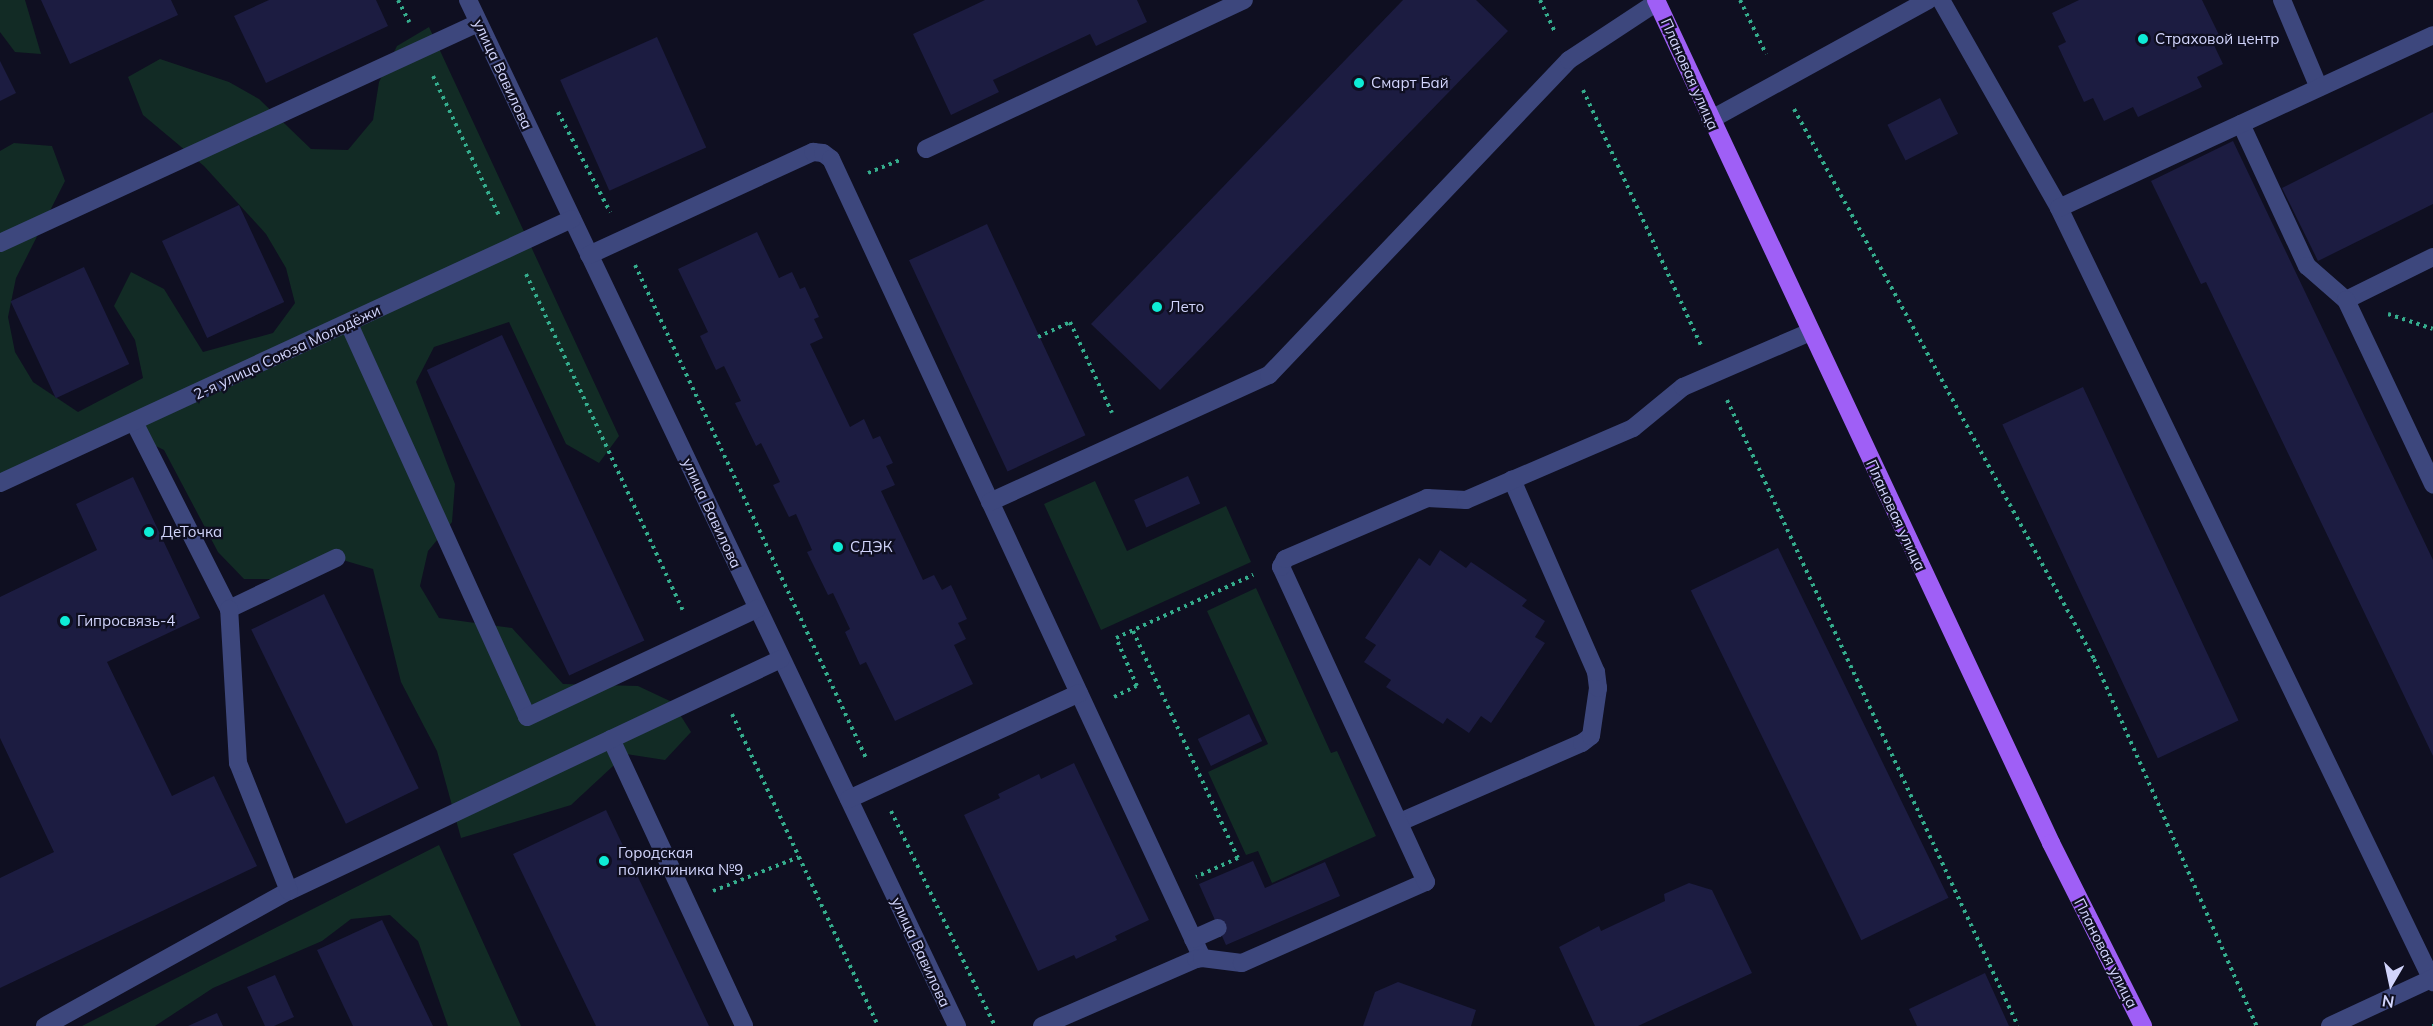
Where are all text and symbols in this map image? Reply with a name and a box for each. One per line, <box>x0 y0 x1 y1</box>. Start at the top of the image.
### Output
street label: Плановая улица <box>1657 15 1723 133</box>
street label: улица Вавилова <box>470 16 536 132</box>
place label: Страховой центр <box>2155 30 2279 48</box>
marker: Страховой центр <box>2136 32 2150 46</box>
place label: Смарт Бай <box>1371 74 1449 92</box>
marker: Смарт Бай <box>1352 76 1366 90</box>
place label: Лето <box>1169 298 1204 316</box>
marker: Лето <box>1150 300 1164 314</box>
street label: 2-я улица Союза Молодёжи <box>191 301 383 403</box>
street label: улица Вавилова <box>679 455 745 571</box>
street label: Плановая улица <box>1862 457 1930 573</box>
place label: ДеТочка <box>161 523 222 541</box>
marker: ДеТочка <box>142 525 156 539</box>
place label: СДЭК <box>850 538 892 556</box>
marker: СДЭК <box>831 540 845 554</box>
place label: Гипросвязь-4 <box>77 612 175 630</box>
marker: Гипросвязь-4 <box>58 614 72 628</box>
place label: Городская поликлиника №9 <box>618 843 743 878</box>
marker: Городская поликлиника №9 <box>595 852 613 870</box>
street label: улица Вавилова <box>888 894 954 1010</box>
street label: Плановая улица <box>2071 895 2141 1011</box>
north arrow <box>2361 954 2421 1014</box>
text: N <box>2381 991 2396 1013</box>

